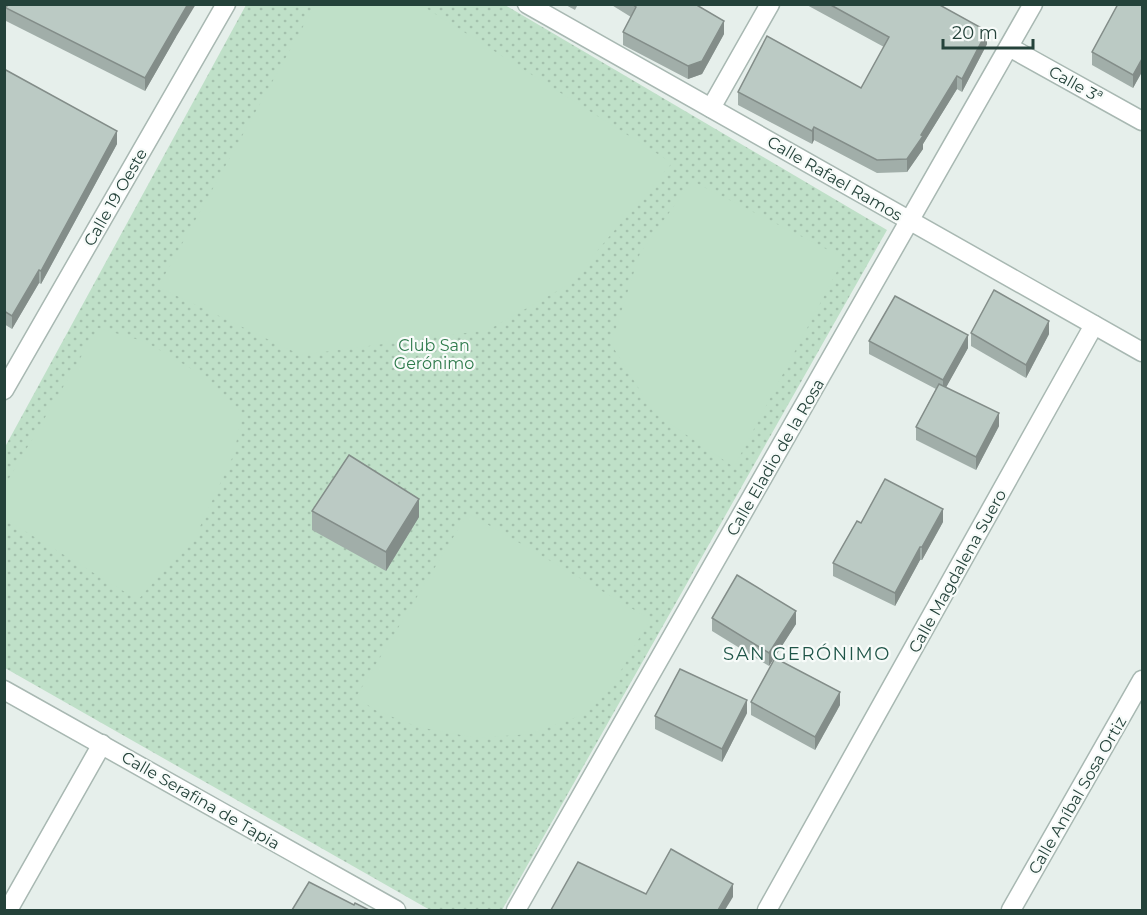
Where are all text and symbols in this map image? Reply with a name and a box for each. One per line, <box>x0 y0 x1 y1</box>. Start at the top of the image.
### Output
scale bar <box>943 12 1033 50</box>
text: 20 m <box>952 22 998 44</box>
street label: Calle 3ª <box>1046 62 1106 107</box>
street label: Calle Rafael Ramos <box>764 132 906 225</box>
street label: Calle 19 Oeste <box>80 145 151 249</box>
park label: Club San Gerónimo <box>394 336 474 373</box>
street label: Calle Eladio de la Rosa <box>723 375 828 539</box>
street label: Calle Magdalena Suero <box>905 486 1010 656</box>
district label: SAN GERÓNIMO <box>723 643 891 665</box>
street label: Calle Aníbal Sosa Ortiz <box>1024 713 1130 877</box>
street label: Calle Serafina de Tapia <box>118 747 283 854</box>

